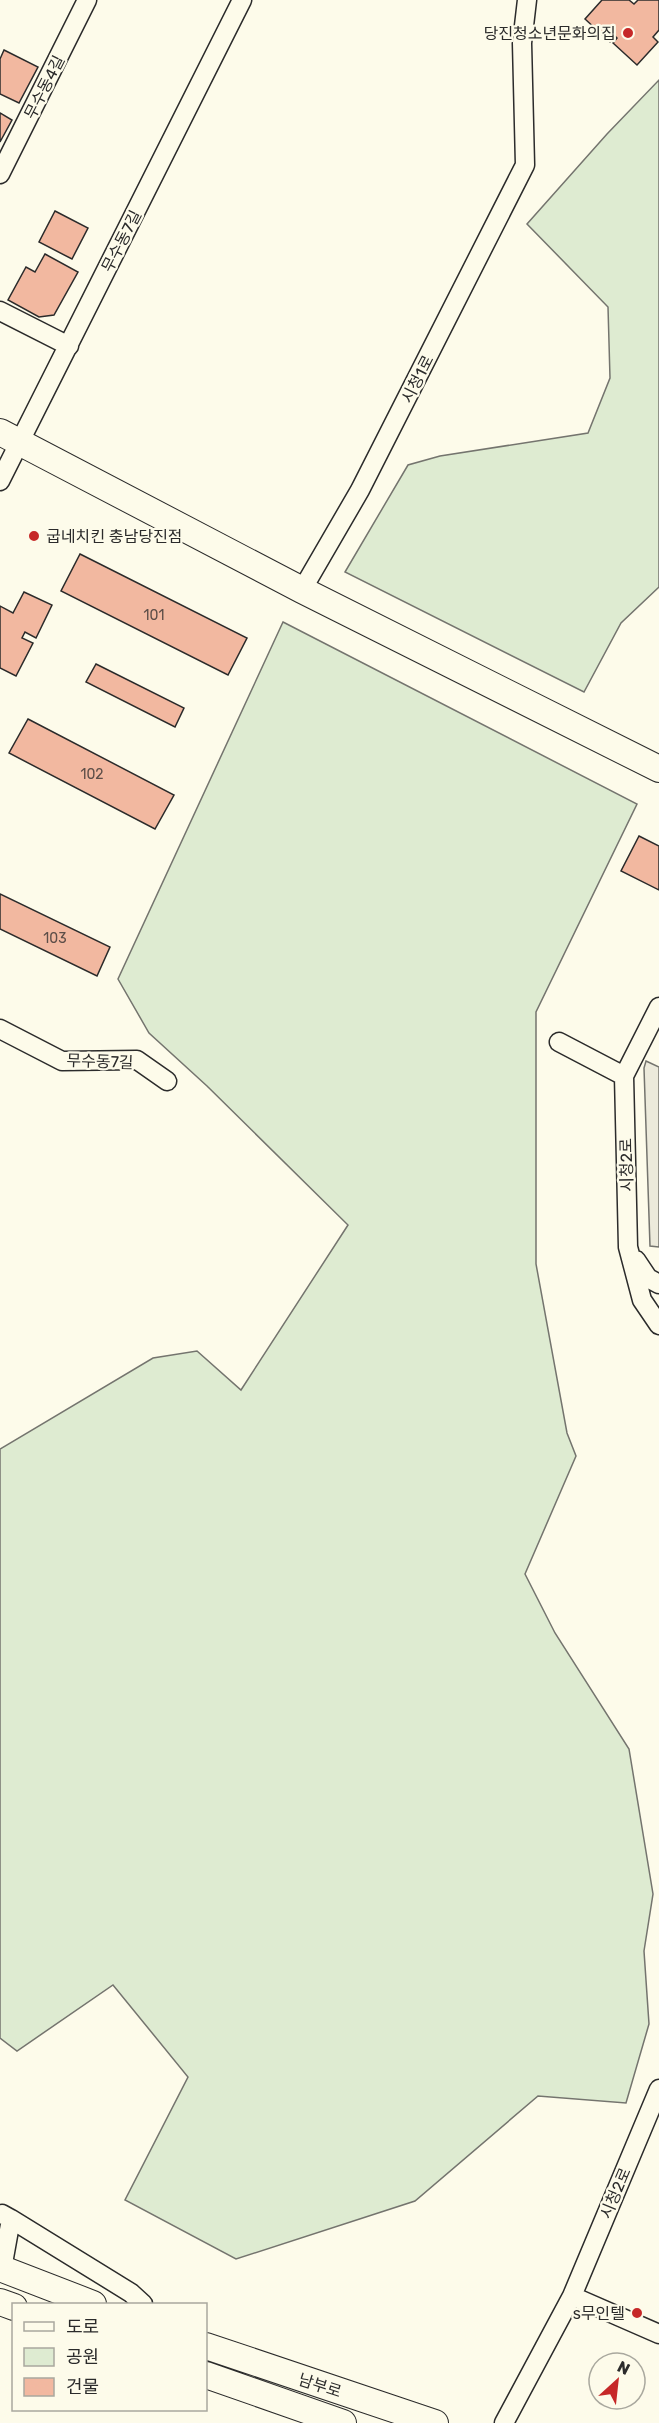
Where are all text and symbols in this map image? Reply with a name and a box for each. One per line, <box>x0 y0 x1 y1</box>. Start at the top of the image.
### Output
place label: 당진청소년문화의집 <box>484 24 616 43</box>
marker: 당진청소년문화의집 <box>621 26 635 40</box>
street label: 무수동4길 <box>20 52 69 122</box>
street label: 무수동7길 <box>98 207 145 275</box>
street label: 시청1로 <box>397 352 438 406</box>
place label: 굽네치킨 충남당진점 <box>46 527 182 546</box>
marker: 굽네치킨 충남당진점 <box>27 529 41 543</box>
house number: 101 <box>144 607 164 624</box>
house number: 102 <box>80 766 104 783</box>
house number: 103 <box>43 930 67 947</box>
street label: 무수동7길 <box>66 1051 134 1072</box>
street label: 시청2로 <box>617 1138 636 1192</box>
street label: 시청2로 <box>596 2165 635 2222</box>
legend <box>12 2303 207 2411</box>
place label: s무인텔 <box>573 2304 625 2323</box>
marker: s무인텔 <box>630 2306 644 2320</box>
text: 도로 <box>66 2316 99 2338</box>
text: 공원 <box>66 2346 99 2368</box>
north arrow <box>587 2351 647 2411</box>
text: N <box>614 2357 633 2379</box>
street label: 남부로 <box>296 2370 344 2401</box>
text: 건물 <box>66 2376 99 2398</box>

